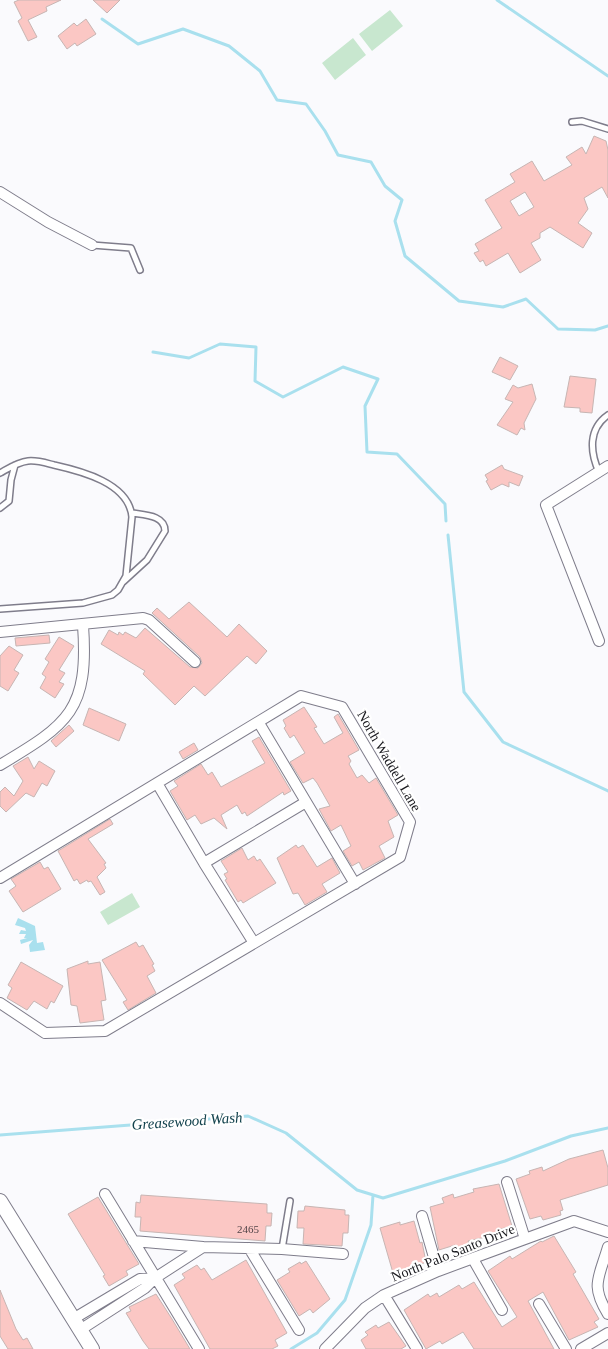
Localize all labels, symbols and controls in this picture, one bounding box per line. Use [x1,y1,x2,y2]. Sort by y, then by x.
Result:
street label: North Waddell Lane [354,708,424,814]
water label: Greasewood Wash [131,1109,243,1133]
street label: North Palo Santo Drive [389,1221,517,1285]
house number: 2465 [237,1223,260,1235]

